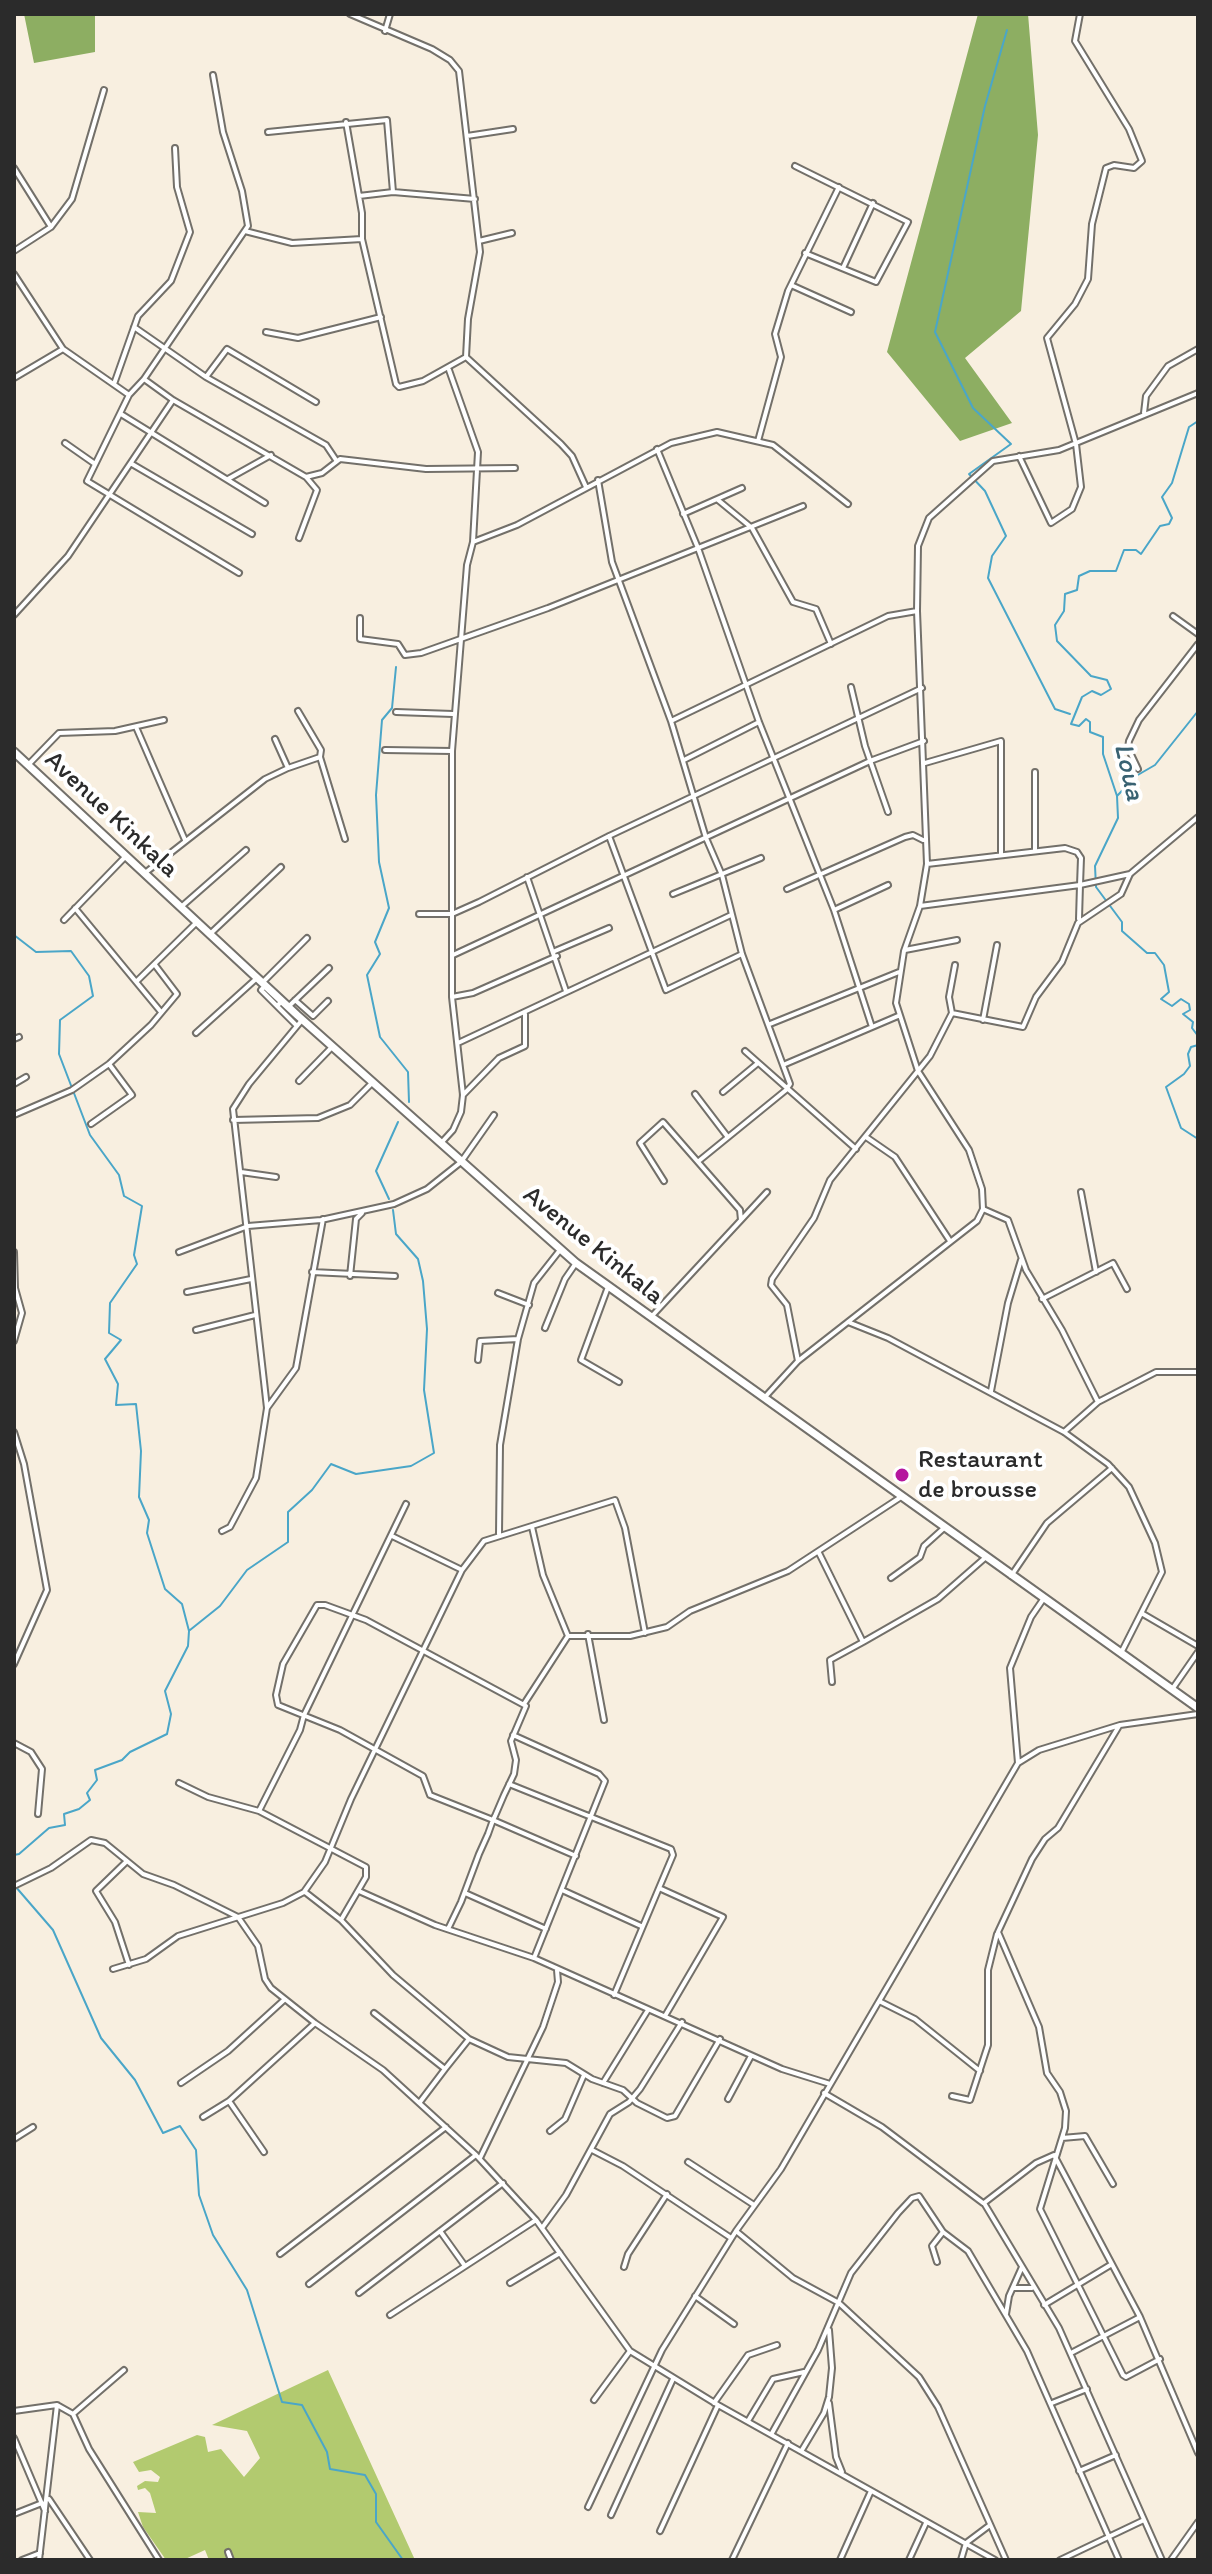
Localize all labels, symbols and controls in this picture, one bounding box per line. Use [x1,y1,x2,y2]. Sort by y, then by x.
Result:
water label: Loua [1105,740,1151,804]
street label: Avenue Kinkala [37,745,185,885]
street label: Avenue Kinkala [516,1180,670,1312]
place label: Restaurant de brousse [918,1444,1043,1506]
marker: Restaurant de brousse [893,1466,911,1484]

